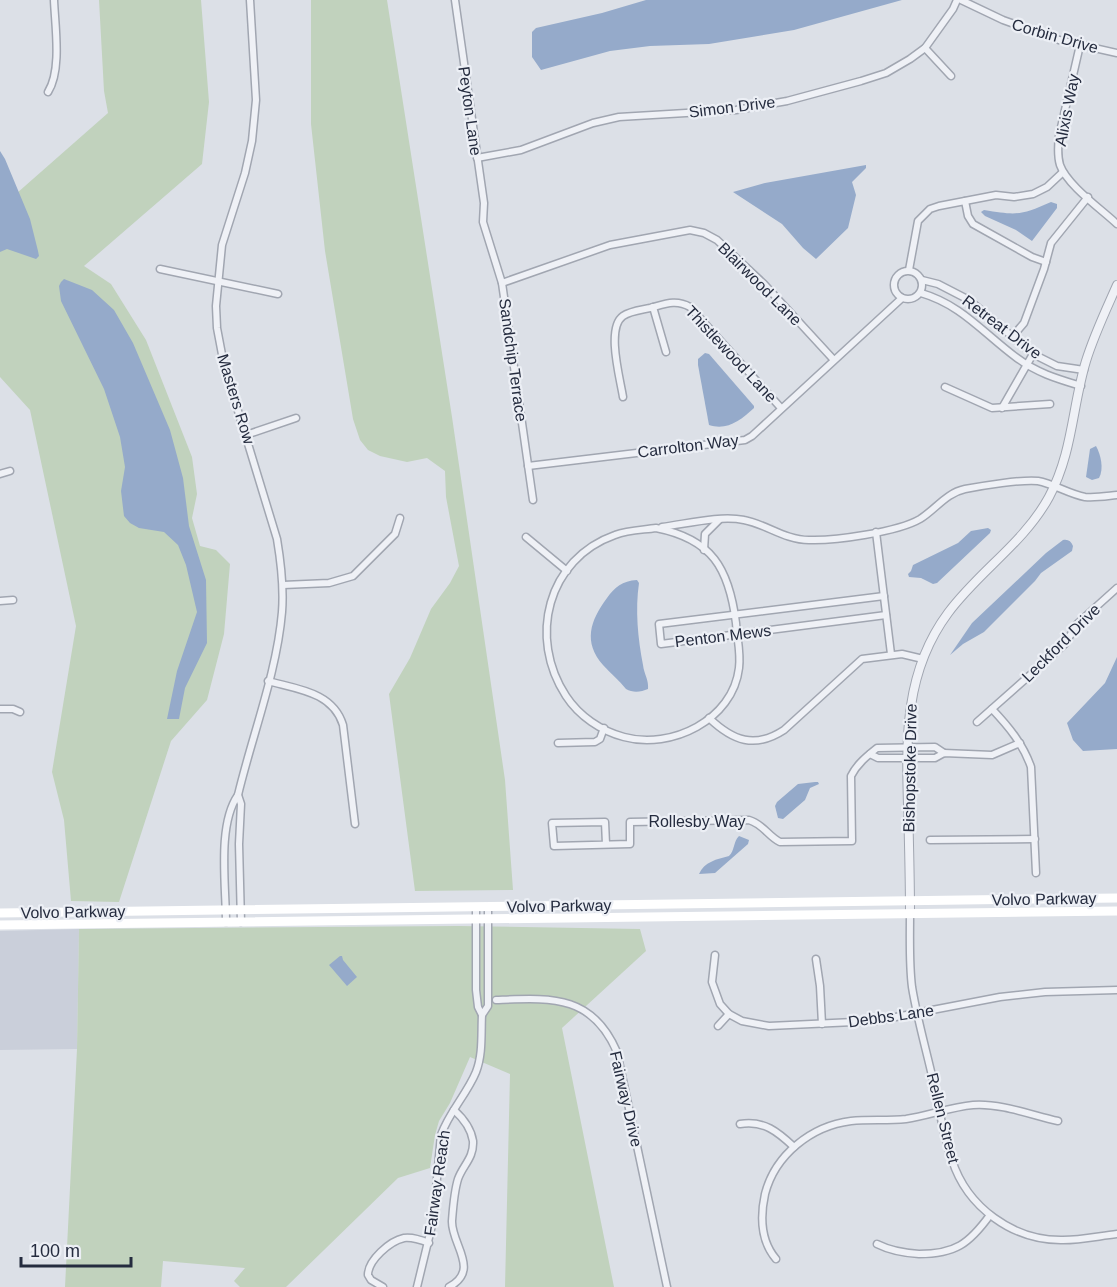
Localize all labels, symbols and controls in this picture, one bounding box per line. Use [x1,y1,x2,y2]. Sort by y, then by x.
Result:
street label: Corbin Drive [1010,16,1100,56]
street label: Peyton Lane [455,65,485,157]
street label: Alixis Way [1052,72,1082,148]
street label: Simon Drive [688,93,776,121]
street label: Blairwood Lane [715,239,805,329]
street label: Retreat Drive [959,292,1045,362]
street label: Sandchip Terrace [496,297,530,423]
street label: Thistlewood Lane [682,302,780,406]
street label: Masters Row [214,352,258,447]
street label: Carrolton Way [637,431,739,461]
street label: Leckford Drive [1019,600,1104,685]
street label: Penton Mews [674,622,772,650]
street label: Bishopstoke Drive [900,703,920,833]
street label: Rollesby Way [648,813,746,830]
street label: Volvo Parkway [991,890,1097,908]
street label: Volvo Parkway [506,897,612,915]
street label: Volvo Parkway [20,903,126,921]
street label: Debbs Lane [847,1002,935,1030]
street label: Fairway Drive [607,1049,645,1149]
street label: Rellen Street [924,1071,963,1165]
street label: Fairway Reach [421,1129,453,1237]
scale bar [21,1230,130,1268]
text: 100 m [30,1241,80,1261]

